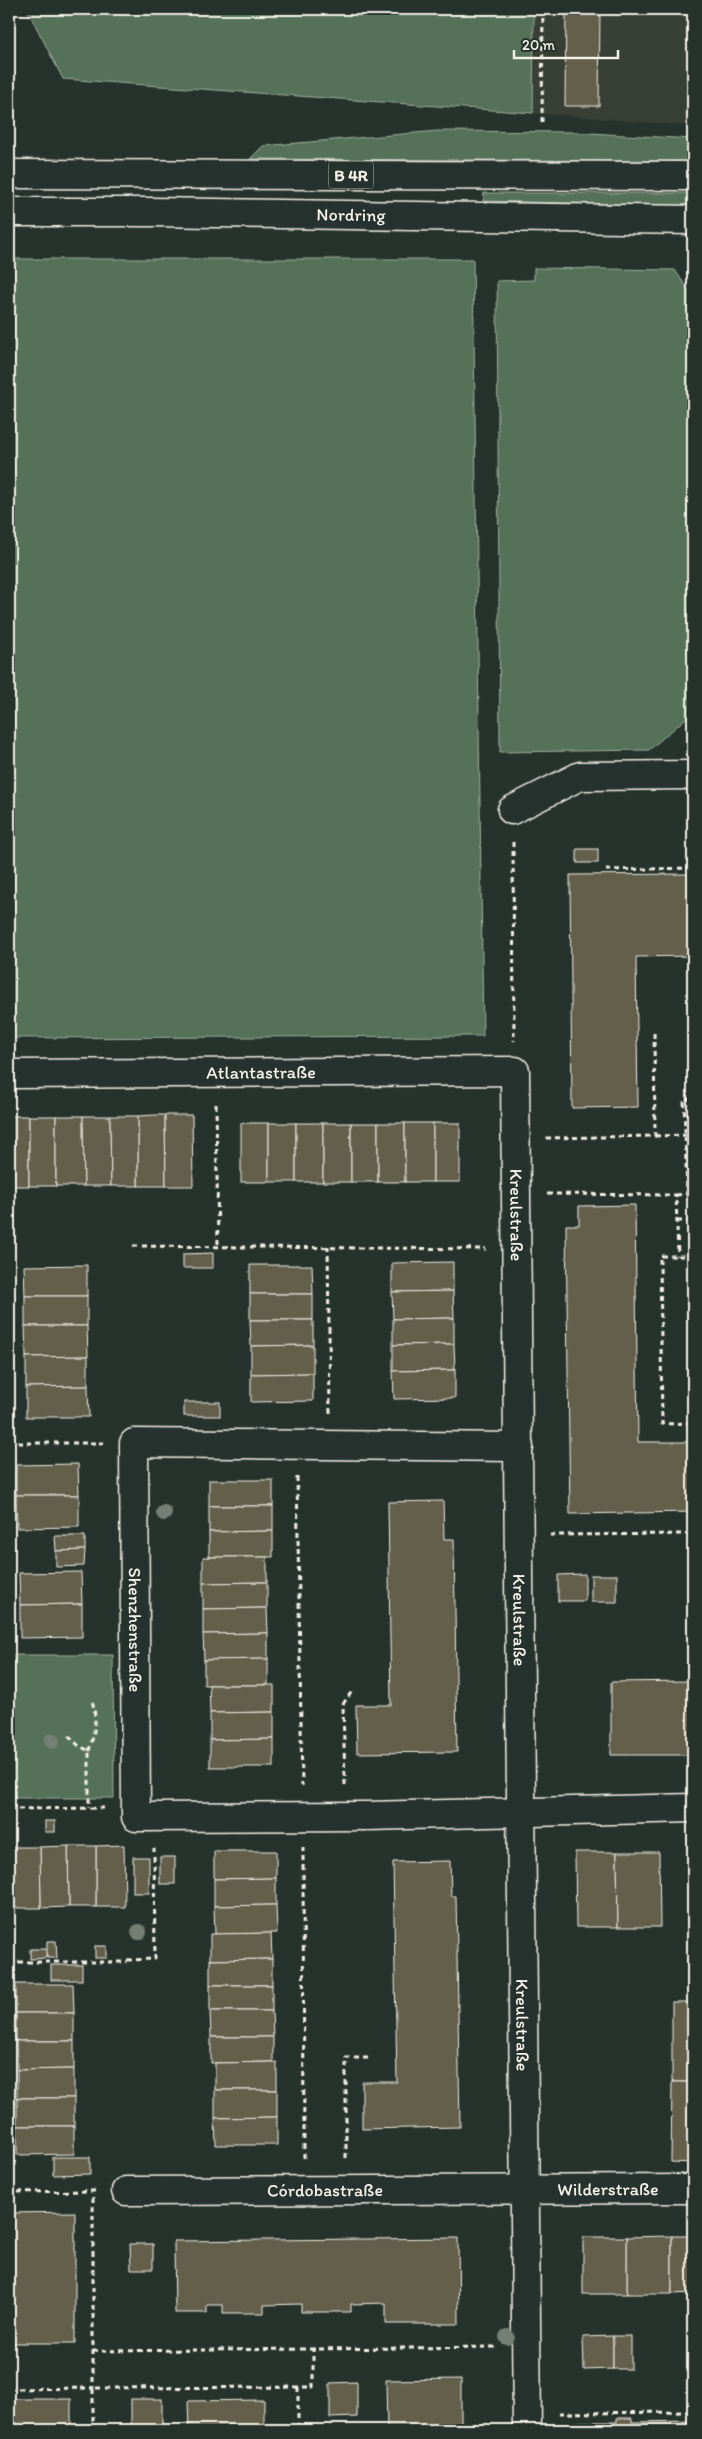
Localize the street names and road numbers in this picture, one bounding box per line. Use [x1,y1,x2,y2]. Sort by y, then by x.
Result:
road number: B 4R [328,162,374,188]
street label: Nordring [316,203,387,226]
street label: Atlantastraße [206,1061,316,1084]
street label: Kreulstraße [505,1169,528,1261]
street label: Shenzhenstraße [124,1567,146,1692]
street label: Kreulstraße [508,1574,531,1666]
street label: Kreulstraße [511,1979,534,2071]
street label: Wilderstraße [557,2178,659,2200]
street label: Córdobastraße [267,2179,383,2202]

